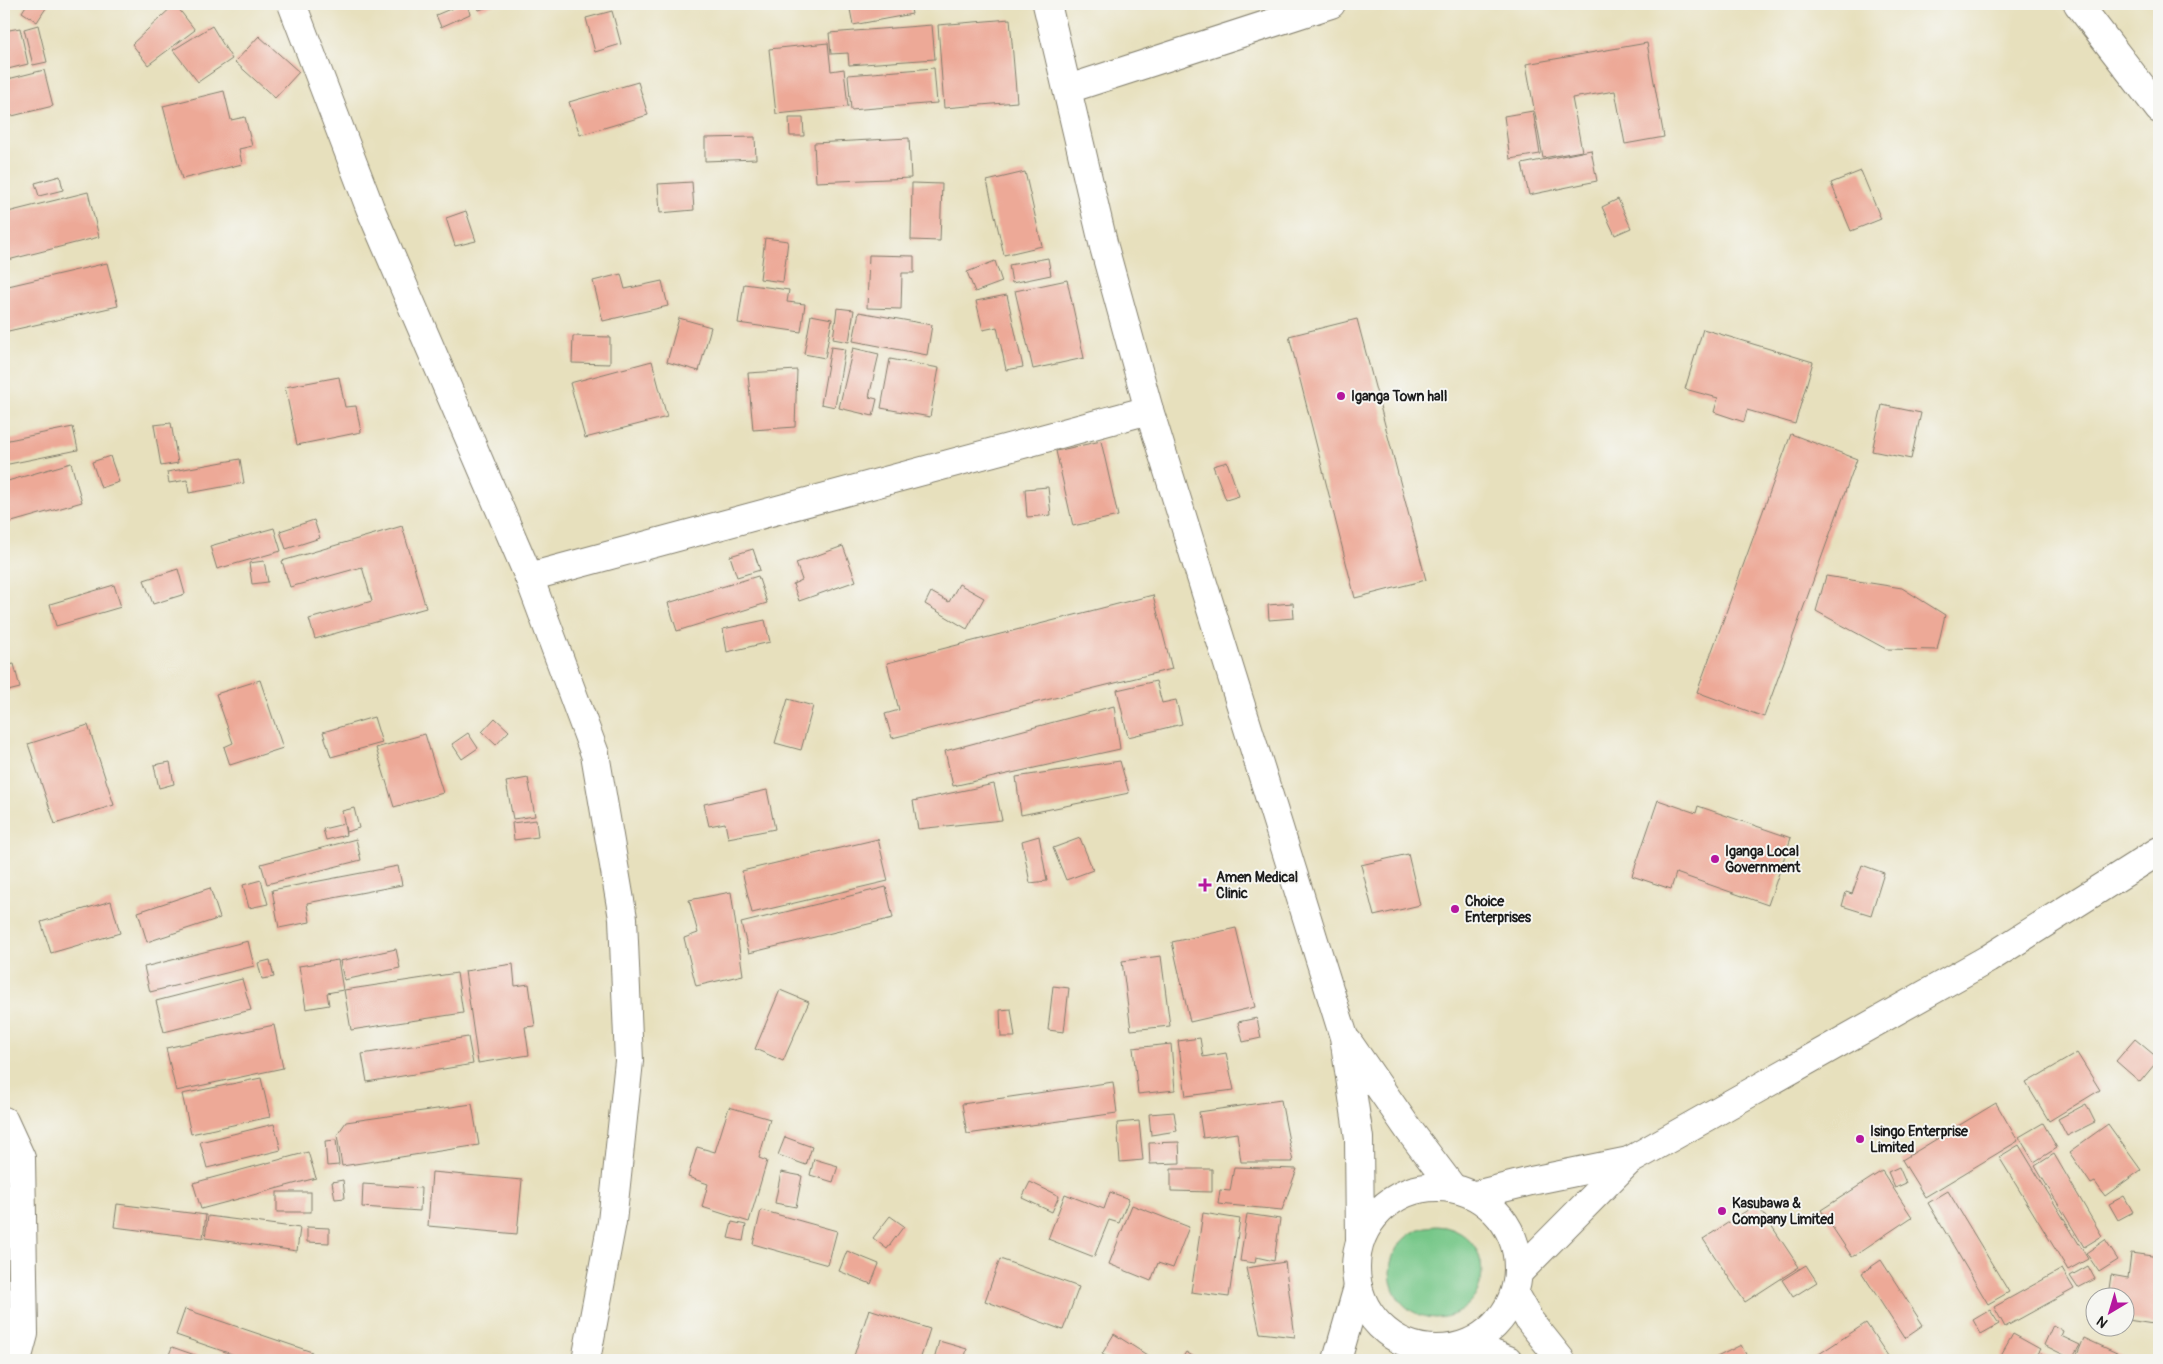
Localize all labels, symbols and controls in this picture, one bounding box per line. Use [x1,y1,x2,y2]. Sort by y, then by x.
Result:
place label: Iganga Town hall [1351,388,1447,405]
marker: Iganga Town hall [1335,390,1347,402]
place label: Iganga Local Government [1725,843,1801,876]
marker: Iganga Local Government [1709,853,1721,865]
place label: Amen Medical Clinic [1216,869,1298,902]
marker: Amen Medical Clinic [1198,878,1212,892]
place label: Choice Enterprises [1465,893,1532,926]
marker: Choice Enterprises [1449,903,1461,915]
place label: Isingo Enterprise Limited [1870,1123,1969,1156]
marker: Isingo Enterprise Limited [1854,1133,1866,1145]
place label: Kasubawa & Company Limited [1732,1195,1834,1228]
marker: Kasubawa & Company Limited [1716,1205,1728,1217]
north arrow [2086,1286,2136,1336]
text: N [2093,1312,2111,1331]

